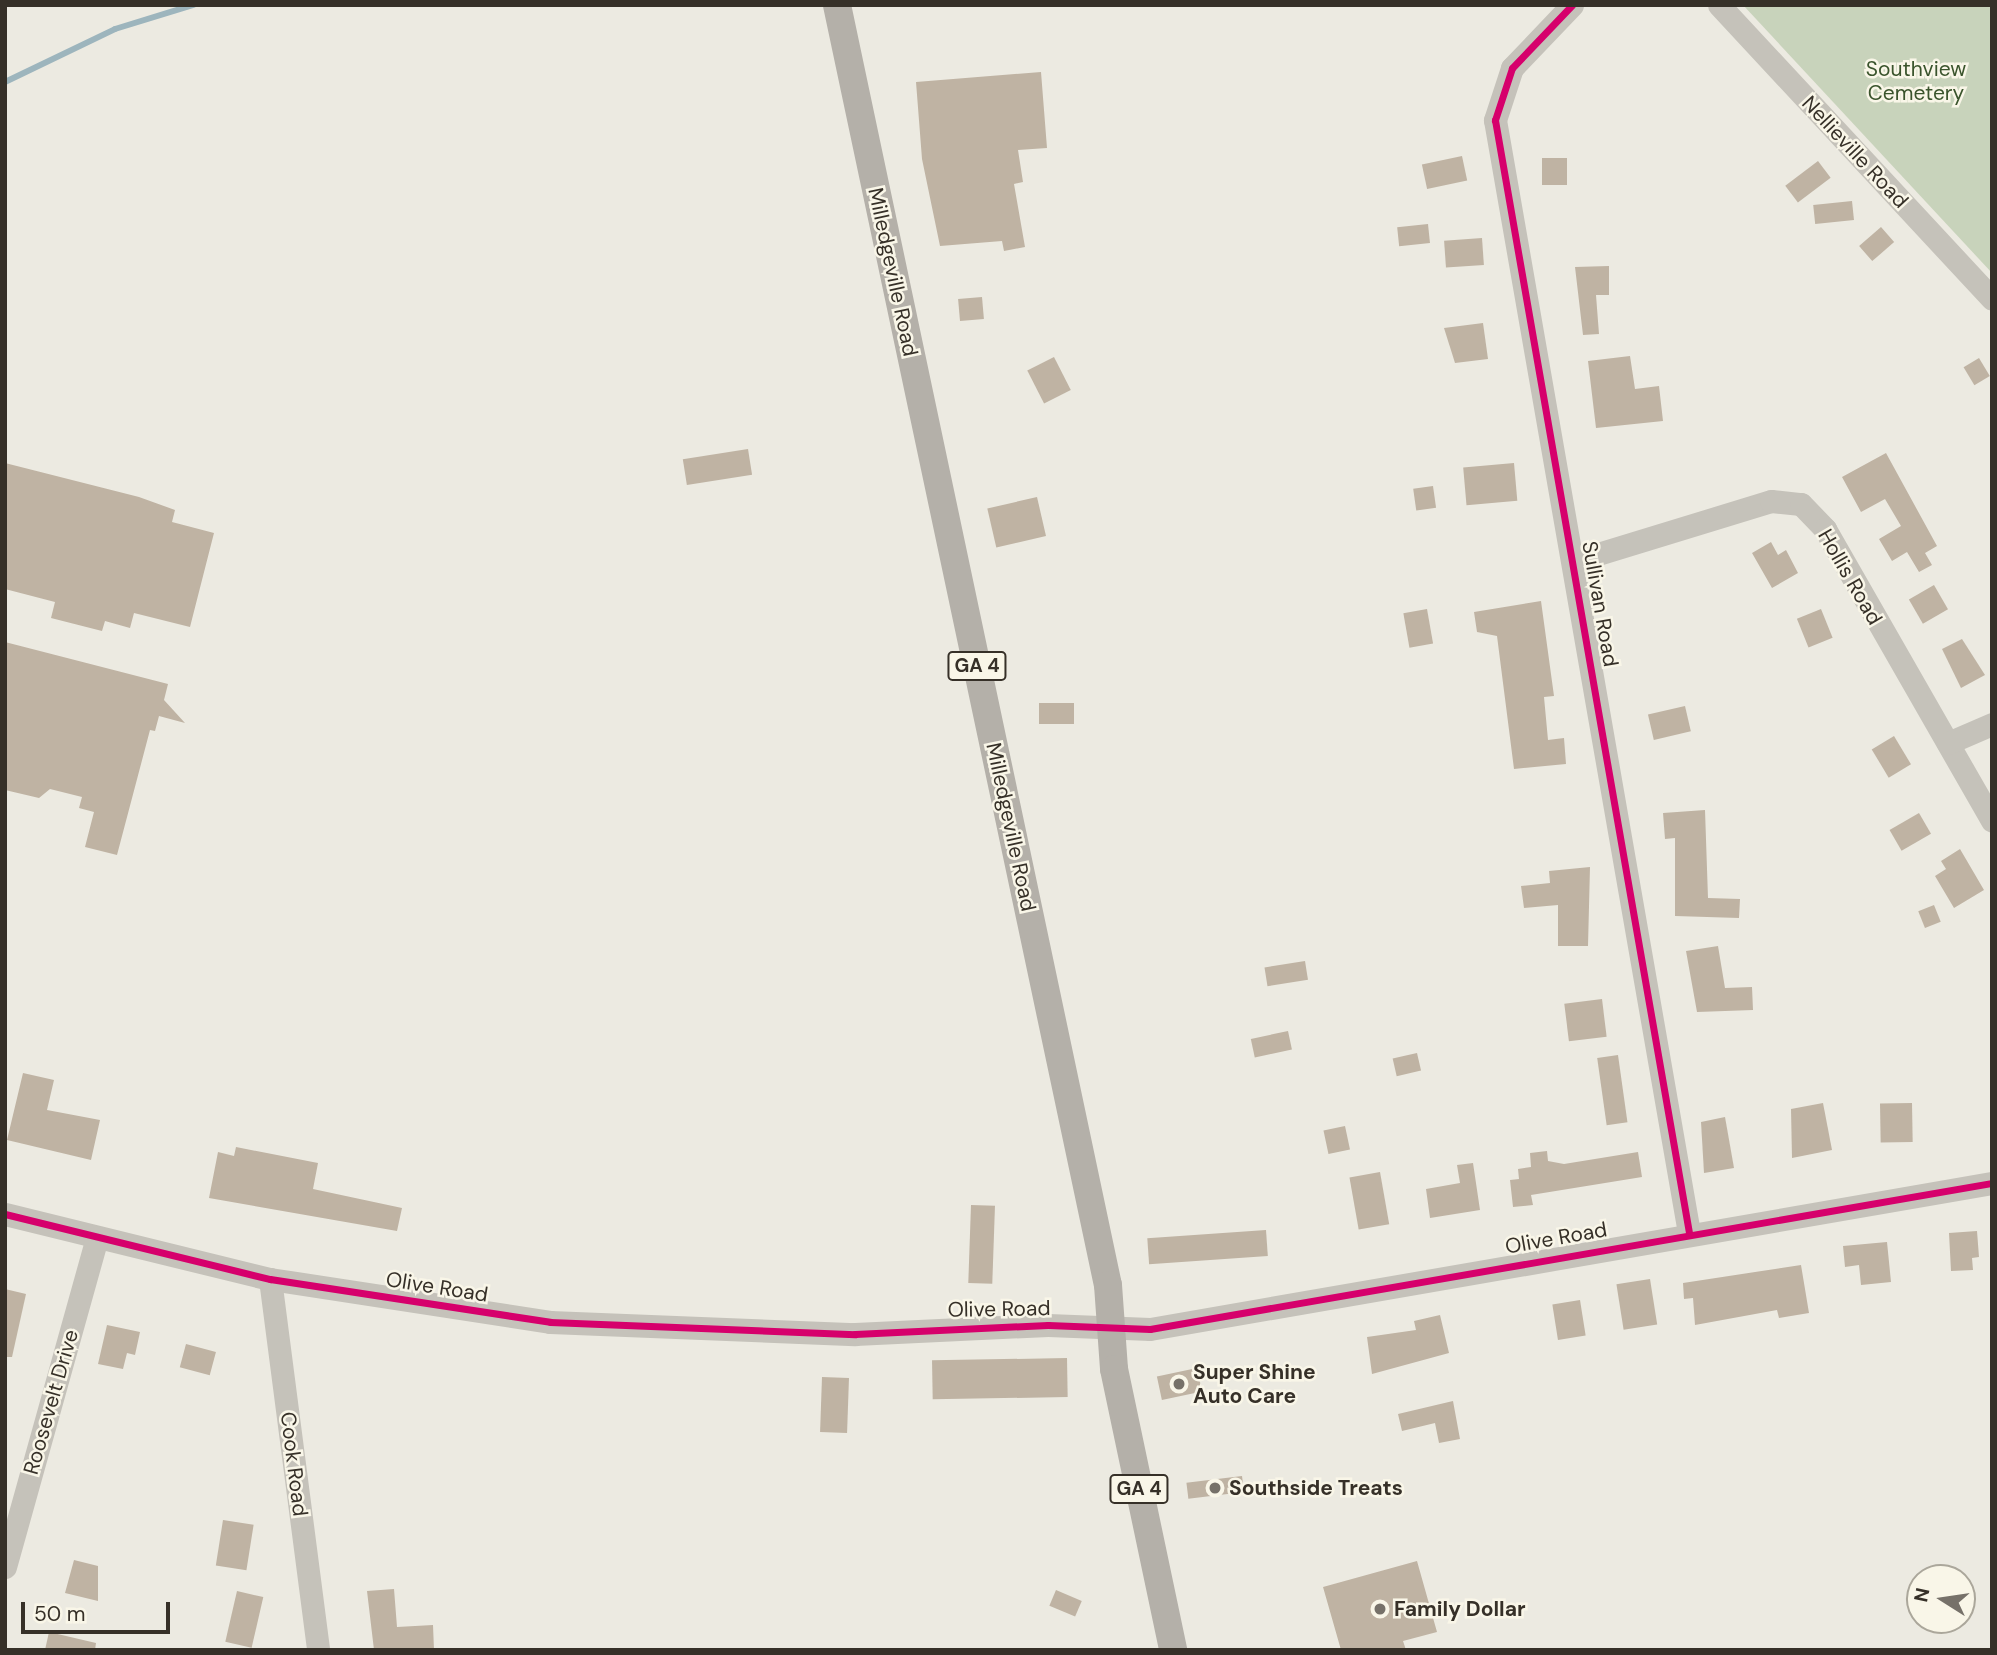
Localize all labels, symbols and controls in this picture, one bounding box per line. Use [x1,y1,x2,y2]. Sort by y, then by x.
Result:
park label: Southview Cemetery [1866,56,1966,106]
street label: Nellieville Road [1797,91,1913,213]
street label: Milledgeville Road [863,185,923,359]
street label: Hollis Road [1813,525,1887,629]
street label: Sullivan Road [1577,539,1623,669]
road number: GA 4 [947,650,1007,681]
street label: Milledgeville Road [981,740,1041,914]
street label: Olive Road [1503,1217,1609,1259]
street label: Olive Road [384,1267,490,1307]
street label: Olive Road [947,1296,1051,1322]
street label: Roosevelt Drive [18,1327,84,1477]
place label: Super Shine Auto Care [1193,1359,1316,1409]
marker: Super Shine Auto Care [1171,1376,1187,1392]
street label: Cook Road [275,1410,313,1518]
road number: GA 4 [1109,1474,1169,1504]
place label: Southside Treats [1229,1475,1403,1501]
marker: Southside Treats [1207,1480,1223,1496]
north arrow [1906,1564,1976,1634]
text: N [1908,1586,1936,1604]
scale bar [24,1588,173,1632]
place label: Family Dollar [1394,1596,1526,1622]
text: 50 m [34,1600,85,1628]
marker: Family Dollar [1372,1601,1388,1617]

